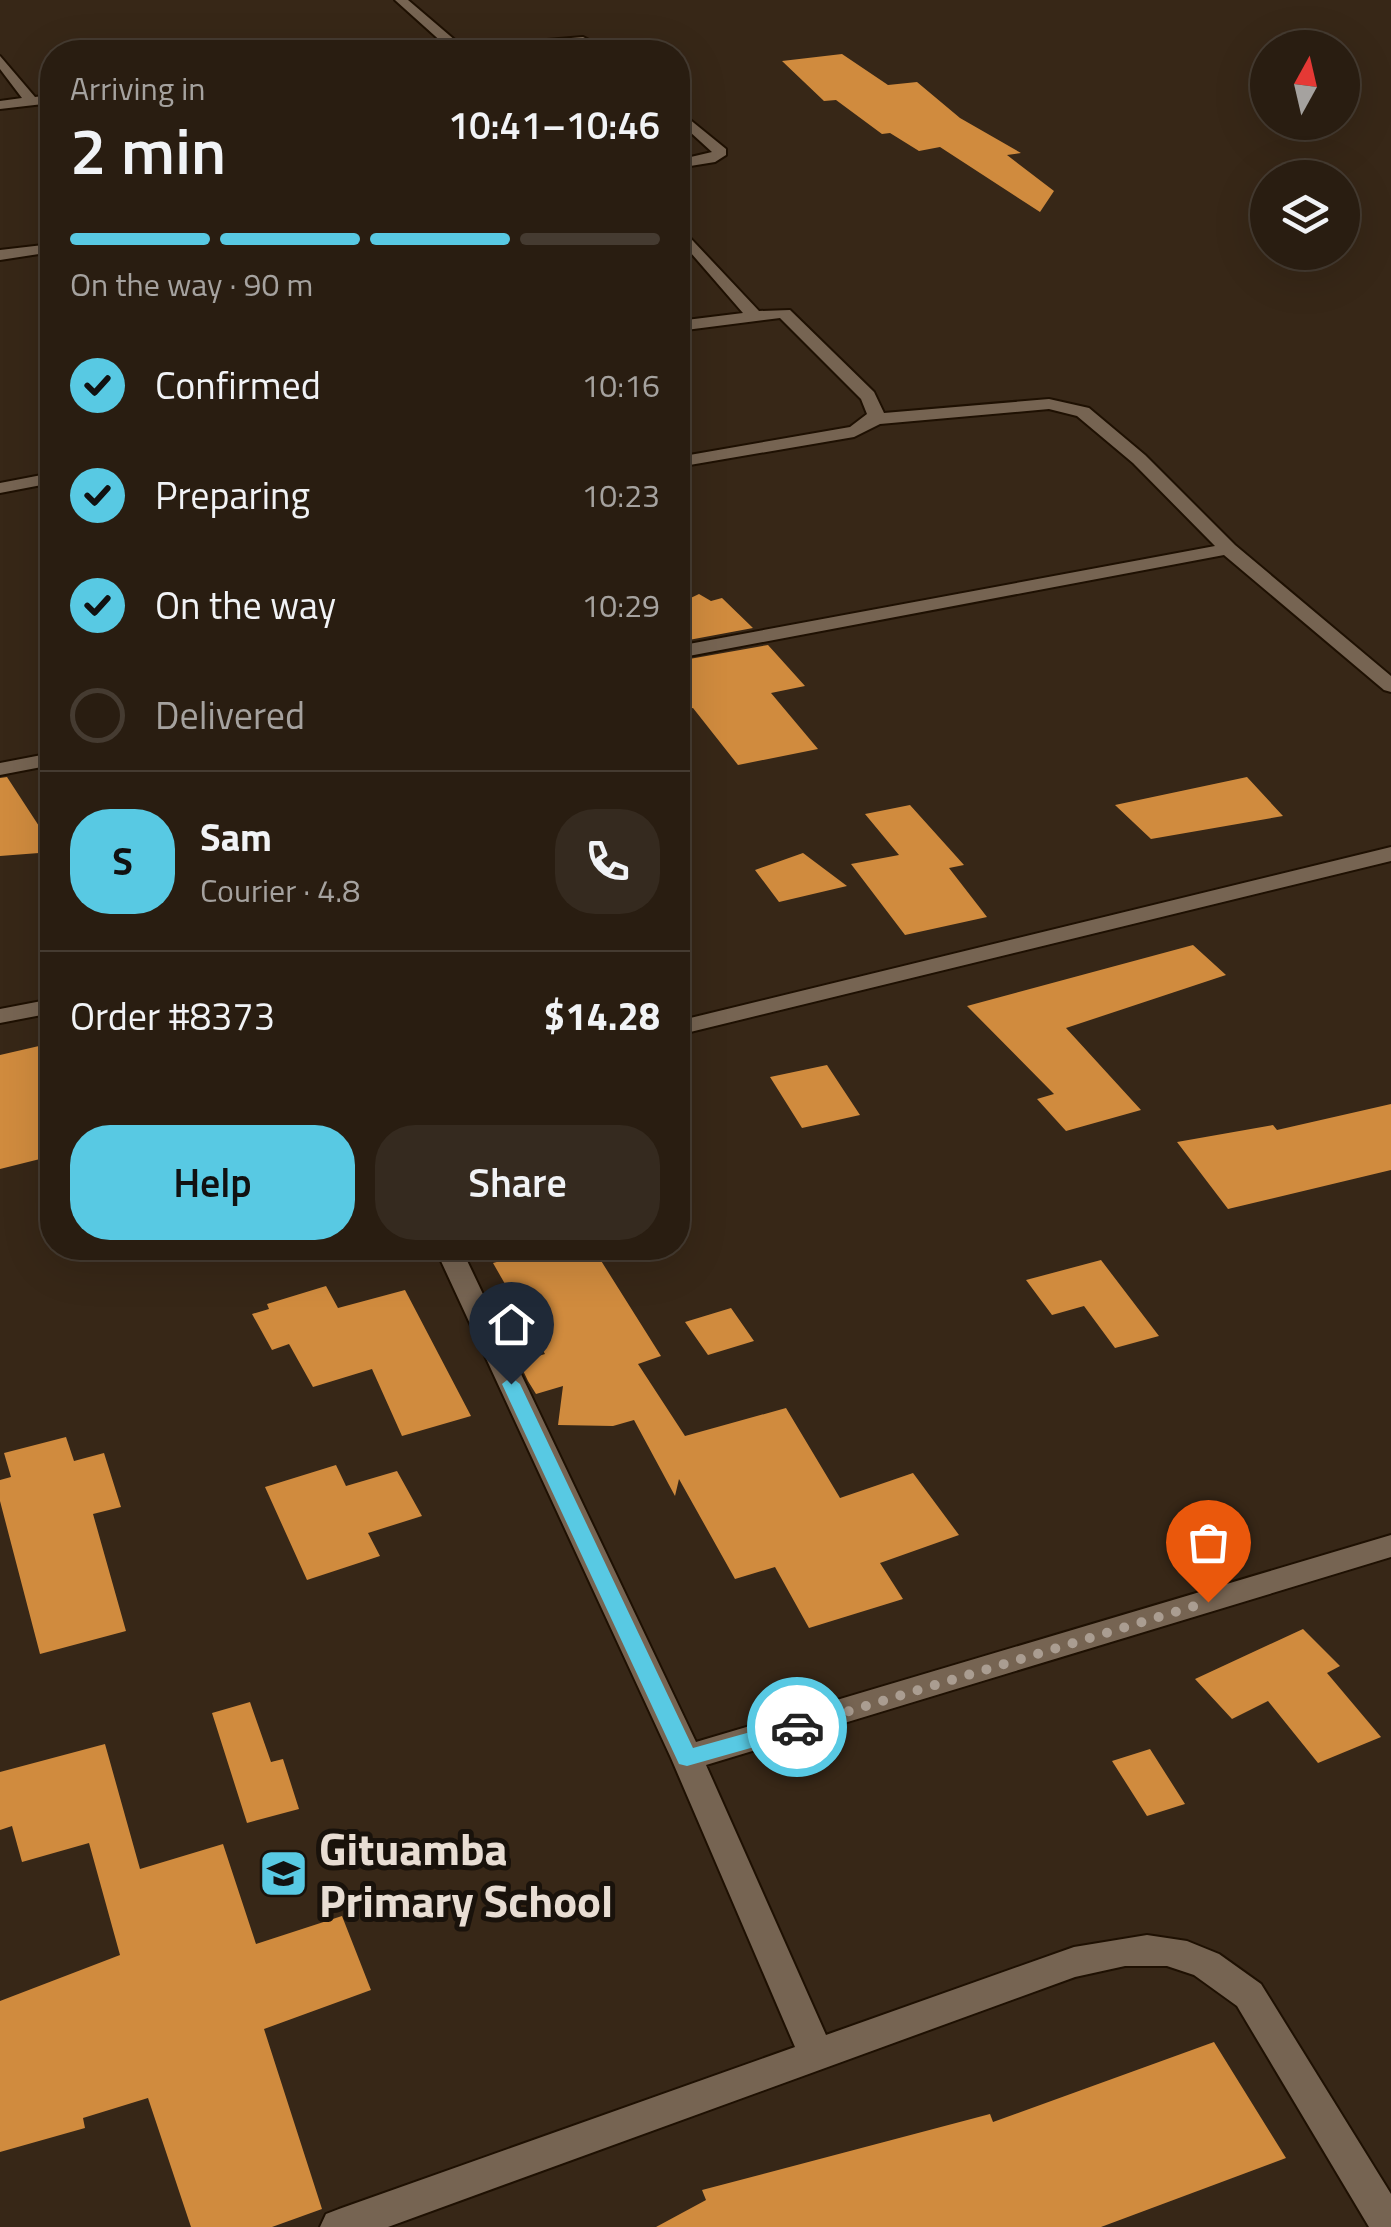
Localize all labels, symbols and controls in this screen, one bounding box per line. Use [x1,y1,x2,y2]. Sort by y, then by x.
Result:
north arrow [1250,30,1360,140]
map controls [1250,30,1360,270]
text: Arriving in [70,64,206,112]
text: 10:41–10:46 [448,96,660,154]
text: 2 min [70,100,226,199]
button: layers [1250,160,1360,270]
text: On the way · 90 m [70,260,313,308]
text: Confirmed [155,356,321,414]
icon: check [70,358,125,413]
text: 10:16 [581,361,660,409]
text: Preparing [155,466,310,524]
icon: check [70,468,125,523]
text: 10:23 [581,471,660,519]
text: On the way [155,576,336,634]
icon: check [70,578,125,633]
text: 10:29 [581,581,660,629]
text: Delivered [155,686,305,744]
text: Sam [200,808,272,866]
button: phone [555,809,660,914]
text: S [112,832,133,890]
text: Courier · 4.8 [200,866,360,914]
text: Order #8373 [70,987,275,1045]
text: $14.28 [544,987,660,1045]
button: Help [70,1125,355,1240]
button: Share [375,1125,660,1240]
pin [469,1282,554,1385]
icon: home [484,1297,539,1352]
pin [1166,1500,1251,1603]
icon: bag [1181,1515,1236,1570]
courier [747,1677,847,1777]
icon: car [770,1700,825,1755]
place label: Gituamba Primary School [319,1814,613,1934]
school or university icon: Gituamba Primary School [258,1848,310,1900]

